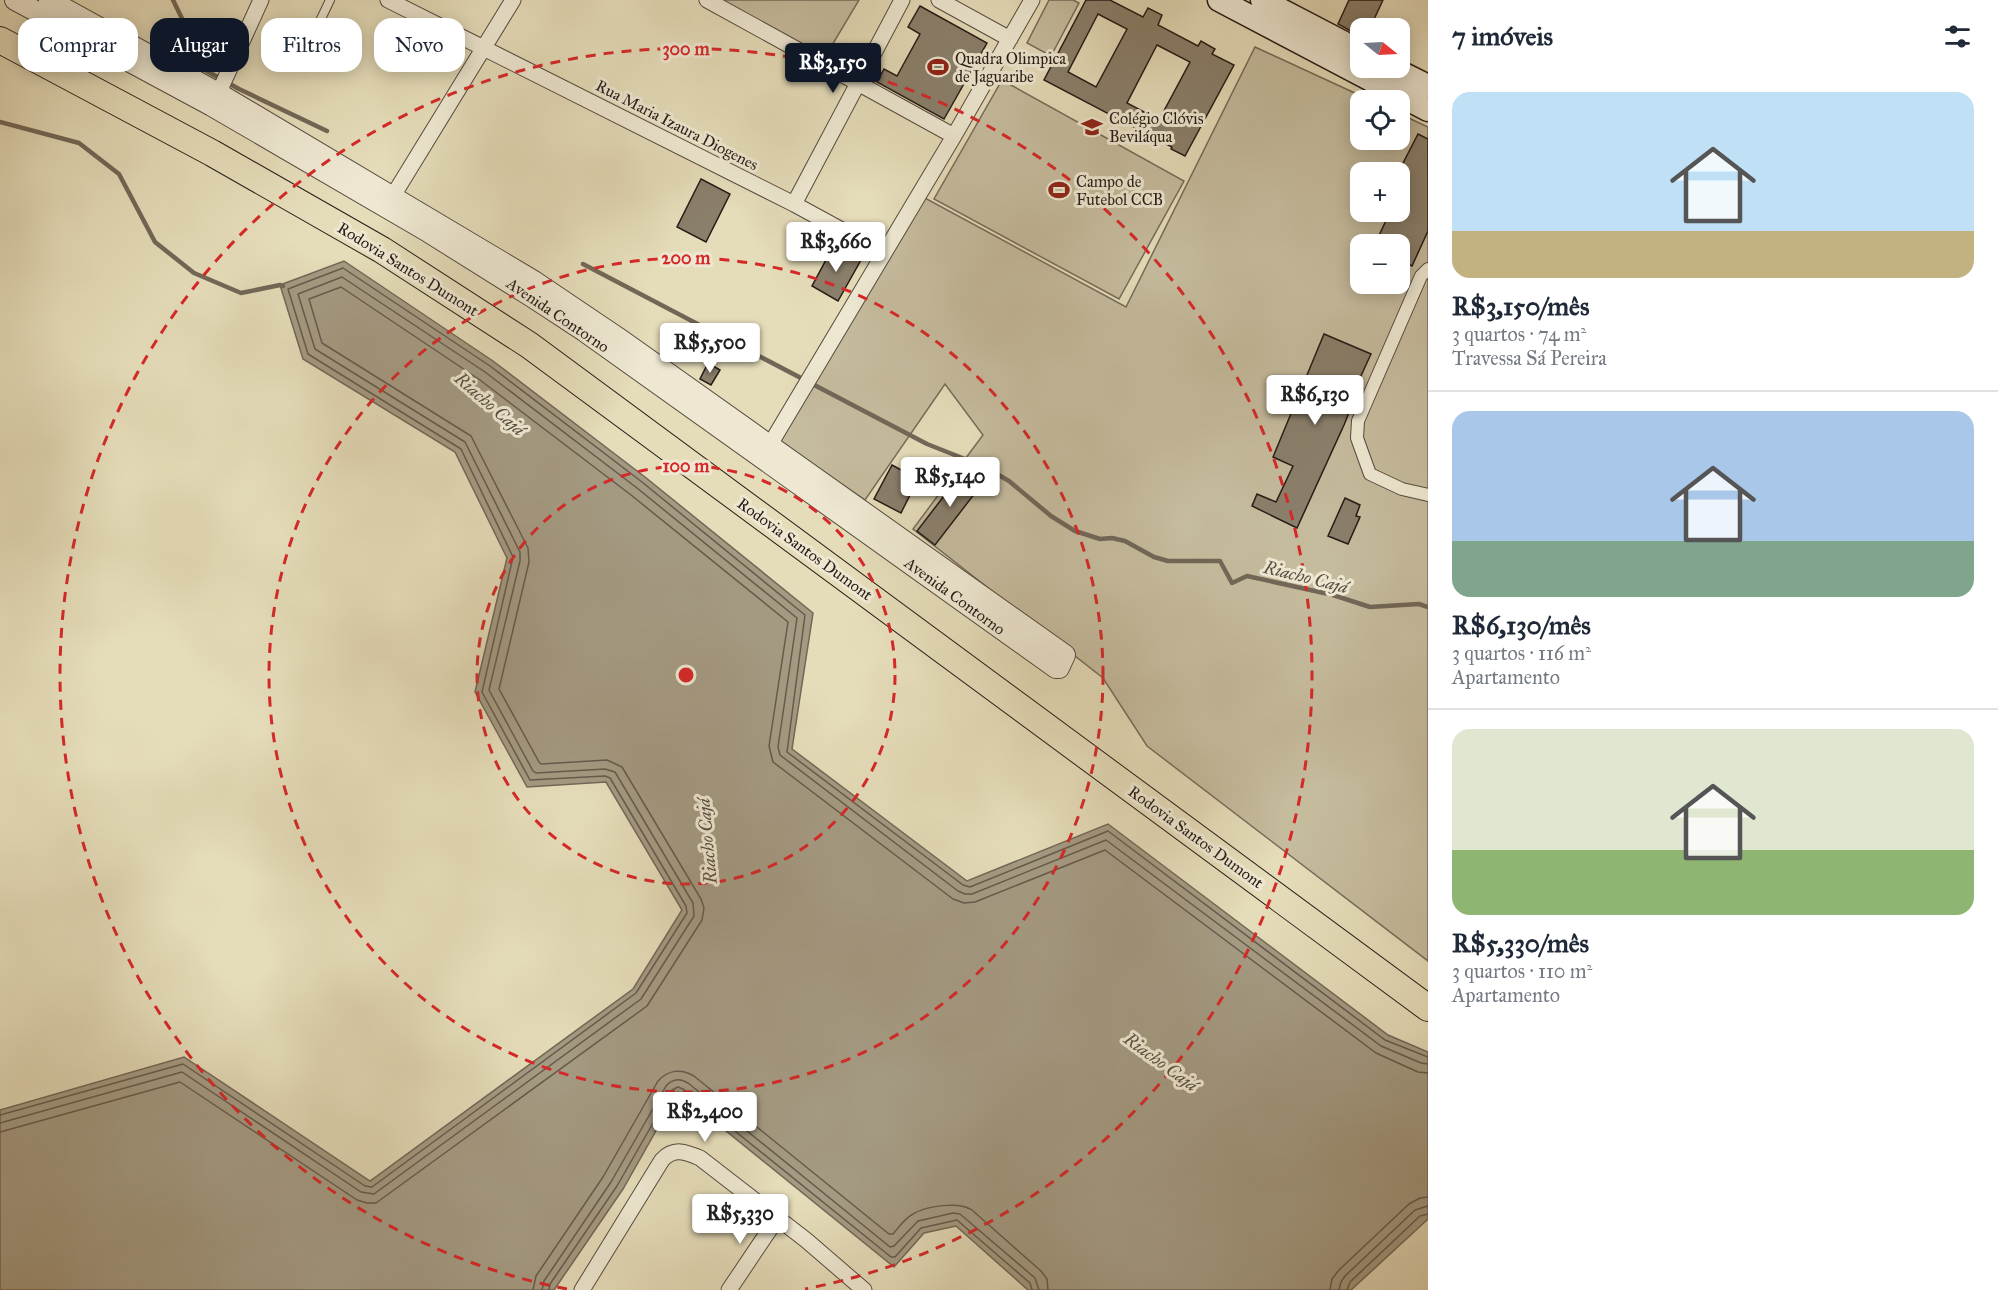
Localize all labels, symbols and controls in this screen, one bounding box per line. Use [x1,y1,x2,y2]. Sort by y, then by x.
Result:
chip: Comprar [18,18,138,72]
chip: Alugar [150,18,249,72]
chip: Filtros [261,18,362,72]
chip: Novo [374,18,465,72]
north arrow [1350,18,1410,78]
map controls [1350,18,1410,294]
text: 7 imóveis [1452,20,1553,52]
icon: filters [1941,20,1974,53]
text: 300 m [662,38,710,61]
pin: R$3,150 [778,43,888,94]
place label: Quadra Olimpica de Jaguaribe [955,49,1066,87]
text: R$3,150 [799,50,867,74]
sports icon: Quadra Olimpica de Jaguaribe [926,55,950,79]
street label: Rua Maria Izaura Diogenes [592,76,762,175]
button: locate [1350,90,1410,150]
place label: Colégio Clóvis Beviláqua [1109,109,1204,147]
school or university icon: Colégio Clóvis Beviláqua [1080,115,1104,139]
icon: home [1659,131,1767,239]
button: + [1350,162,1410,222]
place label: Campo de Futebol CCB [1076,172,1163,209]
sports icon: Campo de Futebol CCB [1047,178,1071,202]
street label: Rodovia Santos Dumont [334,218,482,320]
pin: R$3,660 [781,222,891,273]
text: R$3,660 [800,229,872,253]
button: − [1350,234,1410,294]
text: 200 m [662,247,711,269]
street label: Avenida Contorno [502,273,613,356]
text: R$3,150/mês [1452,290,1589,322]
text: 3 quartos · 74 m² [1452,322,1586,346]
pin: R$5,500 [655,323,765,374]
text: R$5,500 [674,330,746,354]
text: Travessa Sá Pereira [1452,346,1607,370]
water label: Riacho Cajá [450,367,532,442]
pin: R$6,130 [1260,375,1370,426]
text: R$6,130 [1280,382,1350,406]
icon: home [1659,450,1767,558]
text: 100 m [663,455,710,477]
pin: R$5,140 [895,457,1005,508]
text: R$5,140 [915,464,985,488]
street label: Rodovia Santos Dumont [734,494,877,605]
street label: Avenida Contorno [900,553,1009,639]
water label: Riacho Cajá [1261,556,1353,599]
text: R$6,130/mês [1452,609,1591,641]
text: 3 quartos · 116 m² [1452,641,1591,665]
centre of rings [676,665,696,685]
text: Apartamento [1452,665,1560,689]
icon: home [1659,768,1767,876]
street label: Rodovia Santos Dumont [1125,782,1268,893]
water label: Riacho Cajá [692,795,722,886]
text: R$5,330/mês [1452,927,1589,959]
text: 3 quartos · 110 m² [1452,959,1592,983]
text: Apartamento [1452,983,1560,1007]
water label: Riacho Cajá [1119,1027,1204,1098]
pin: R$2,400 [650,1092,760,1143]
text: R$2,400 [667,1099,743,1123]
pin: R$5,330 [685,1194,795,1245]
text: R$5,330 [706,1201,774,1225]

